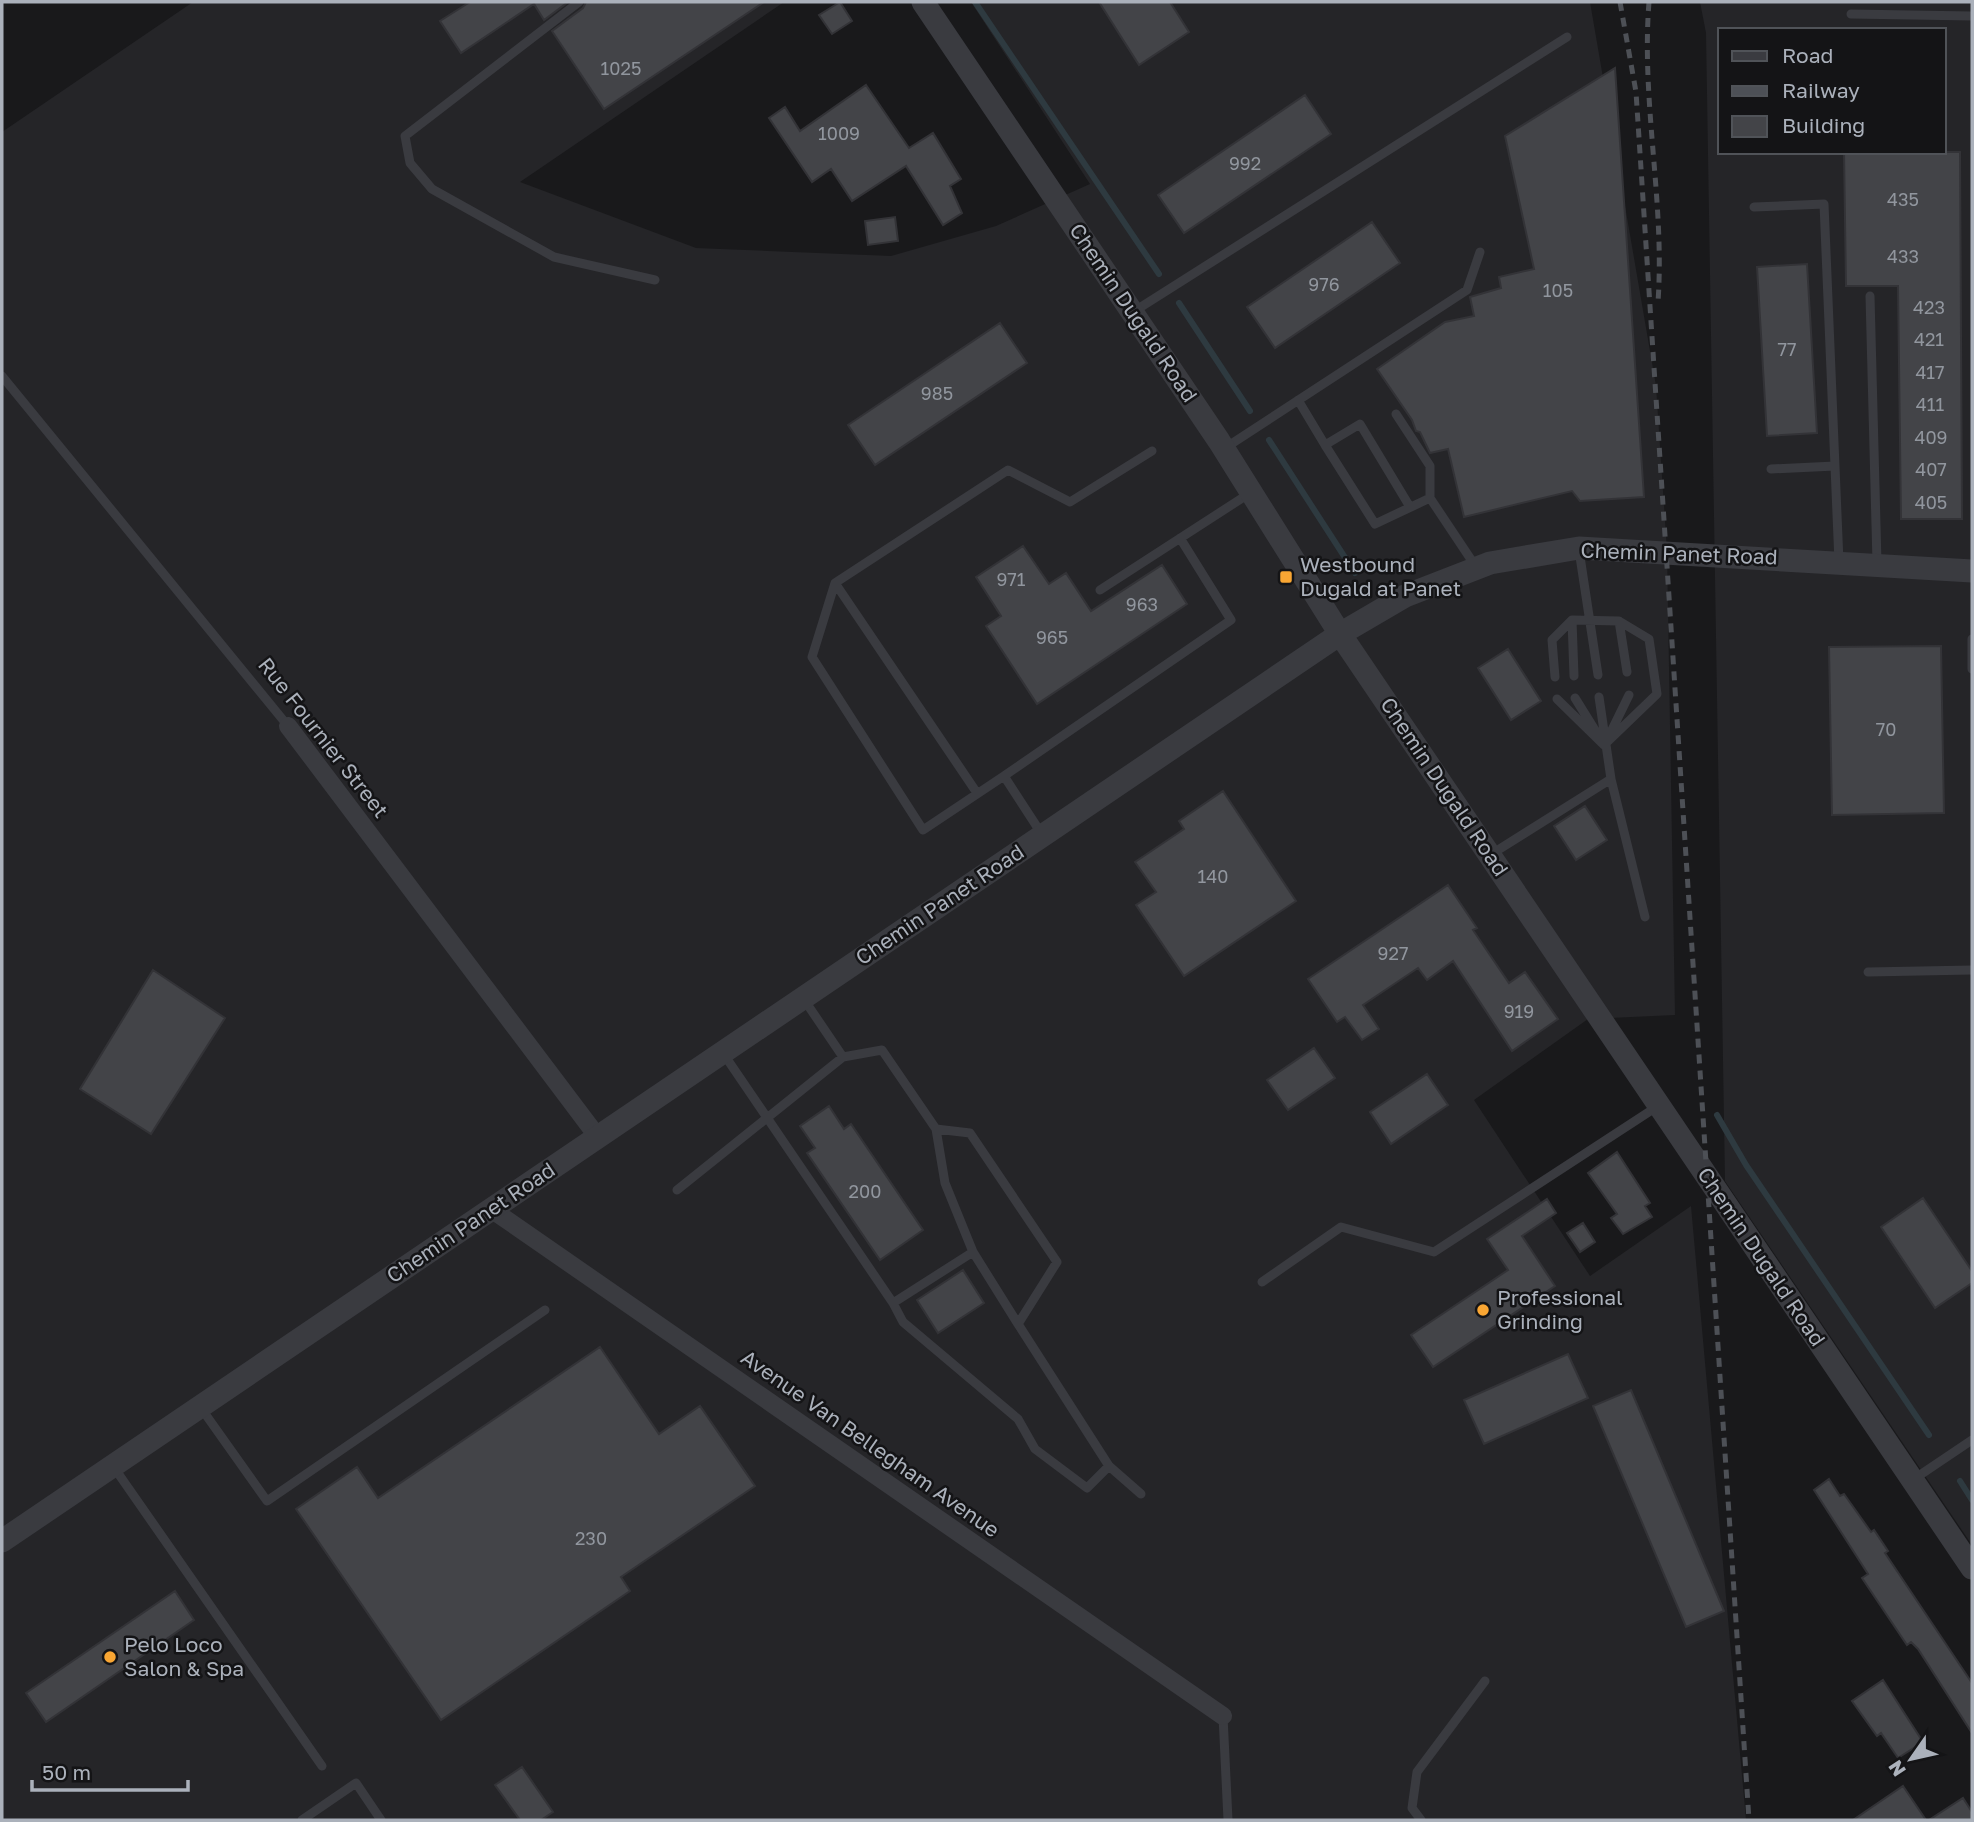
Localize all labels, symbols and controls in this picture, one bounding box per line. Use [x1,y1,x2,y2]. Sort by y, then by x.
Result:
legend [1718,28,1946,154]
text: Road [1782,42,1833,68]
house number: 1025 [601,57,641,79]
text: Railway [1782,77,1860,103]
text: Building [1782,112,1865,138]
house number: 1009 [818,122,860,144]
house number: 992 [1229,152,1261,174]
house number: 435 [1887,188,1919,210]
street label: Chemin Dugald Road [1064,218,1203,407]
house number: 433 [1887,245,1919,267]
house number: 976 [1308,273,1340,295]
house number: 105 [1543,279,1573,301]
house number: 423 [1913,296,1945,318]
house number: 421 [1914,328,1944,350]
house number: 77 [1777,338,1797,360]
house number: 417 [1915,361,1945,383]
house number: 985 [921,382,953,404]
house number: 411 [1916,393,1944,415]
house number: 409 [1914,426,1948,448]
house number: 407 [1915,458,1947,480]
house number: 405 [1915,491,1947,513]
street label: Chemin Panet Road [1580,537,1778,569]
place label: Westbound Dugald at Panet [1300,551,1461,601]
house number: 971 [996,568,1026,590]
marker: Westbound Dugald at Panet [1278,569,1294,585]
house number: 963 [1126,593,1158,615]
house number: 965 [1036,626,1068,648]
street label: Rue Fournier Street [253,652,394,823]
street label: Chemin Dugald Road [1375,692,1514,881]
house number: 70 [1876,718,1896,740]
street label: Chemin Panet Road [850,838,1029,970]
house number: 140 [1198,865,1228,887]
house number: 927 [1378,942,1408,964]
house number: 919 [1504,1000,1534,1022]
street label: Chemin Panet Road [381,1156,560,1288]
street label: Chemin Dugald Road [1692,1162,1831,1351]
house number: 200 [849,1180,881,1202]
place label: Professional Grinding [1497,1284,1623,1334]
marker: Professional Grinding [1475,1302,1491,1318]
street label: Avenue Van Bellegham Avenue [736,1344,1005,1543]
house number: 230 [575,1527,607,1549]
place label: Pelo Loco Salon & Spa [124,1631,244,1681]
marker: Pelo Loco Salon & Spa [102,1649,118,1665]
north arrow [1876,1724,1946,1794]
scale bar [32,1748,187,1792]
text: N [1883,1756,1910,1781]
text: 50 m [42,1759,91,1785]

